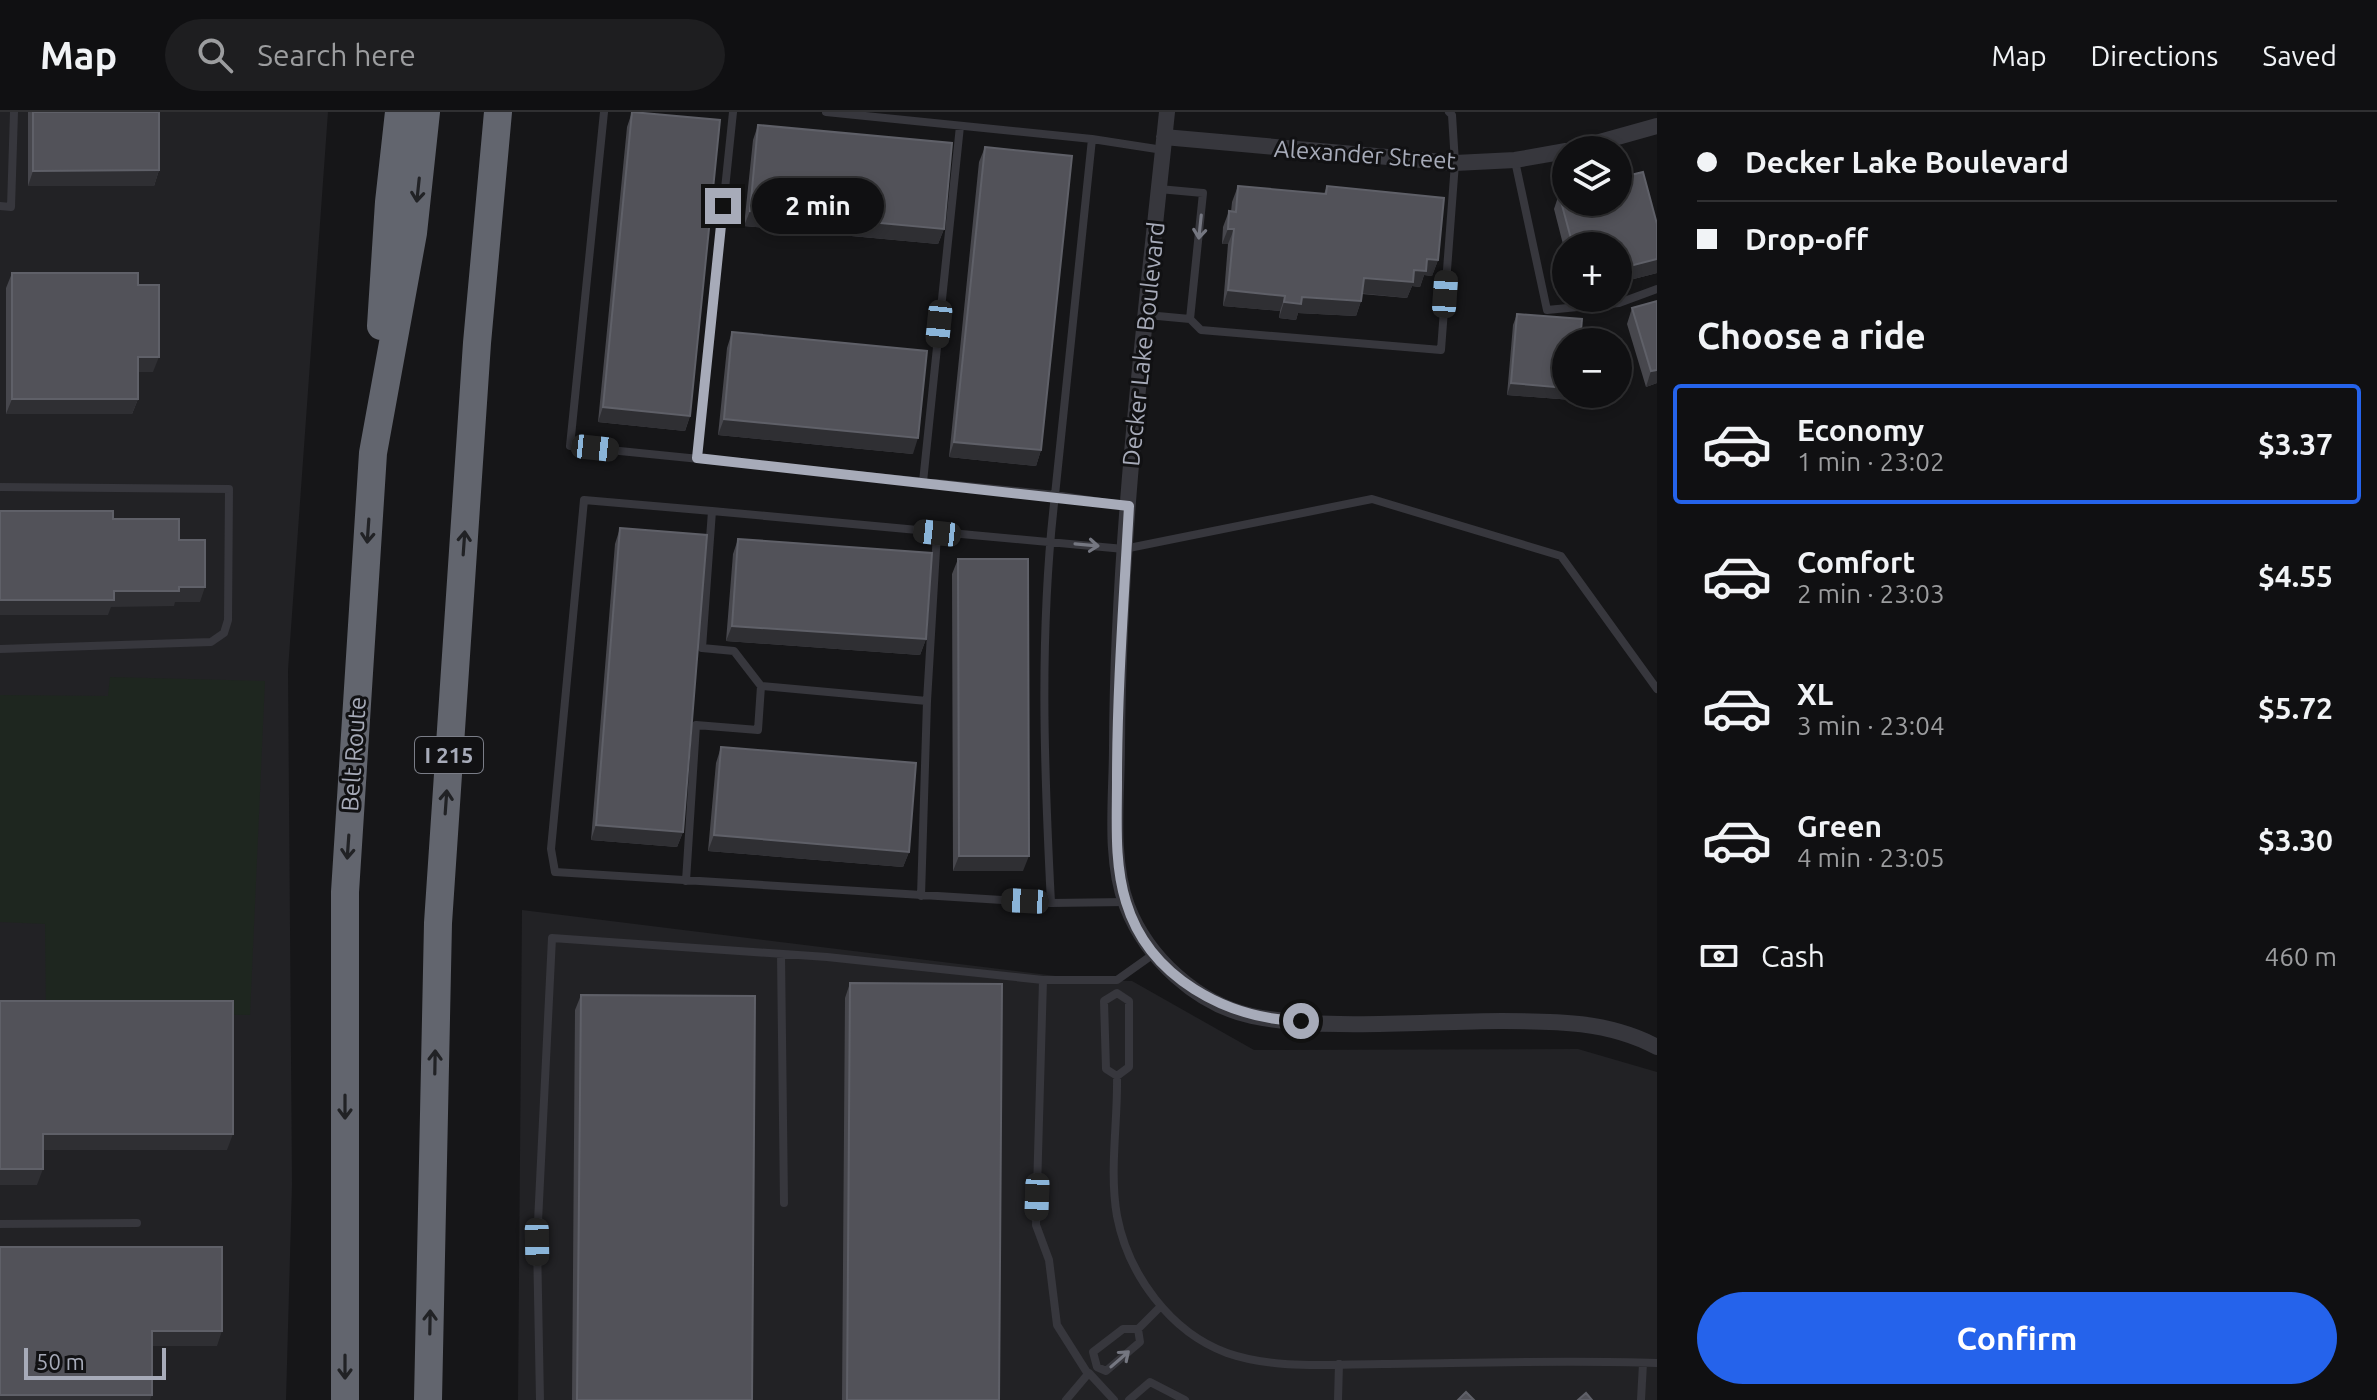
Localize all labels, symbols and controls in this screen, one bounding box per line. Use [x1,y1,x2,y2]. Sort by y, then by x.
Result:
search box [165,19,725,91]
icon: search [193,33,237,77]
text: Map [40,34,117,76]
text: Search here [257,38,416,72]
text: Map [1991,40,2047,71]
text: Directions [2091,40,2218,71]
text: Saved [2262,40,2337,71]
street label: Alexander Street [1273,135,1457,174]
map controls [1552,136,1632,408]
button: layers [1552,136,1632,216]
text: Decker Lake Boulevard [1745,145,2069,179]
one-way arrow [410,176,425,202]
callout: 2 min [751,178,883,234]
route end [705,188,741,224]
text: 2 min [785,191,851,220]
one-way arrow [1192,213,1207,240]
street label: Decker Lake Boulevard [1117,220,1170,467]
text: Drop-off [1745,222,1868,256]
button: + [1552,232,1632,312]
car [1431,269,1459,319]
car [925,299,953,349]
text: Choose a ride [1697,315,1926,356]
button: − [1552,328,1632,408]
icon: car [1701,408,1773,480]
text: Economy [1797,413,1924,447]
text: $3.37 [2258,427,2333,461]
car [570,434,620,462]
text: 1 min · 23:02 [1797,447,1945,476]
one-way arrow [360,517,375,544]
car [912,519,962,547]
one-way arrow [457,530,472,557]
one-way arrow [1073,538,1100,553]
icon: car [1701,540,1773,612]
text: Comfort [1797,545,1915,579]
text: $4.55 [2258,559,2333,593]
text: 2 min · 23:03 [1797,579,1945,608]
icon: car [1701,672,1773,744]
text: XL [1797,677,1833,711]
text: $5.72 [2258,691,2333,725]
street label: Belt Route [336,696,371,812]
text: 3 min · 23:04 [1797,711,1945,740]
road number: I 215 [415,737,483,773]
one-way arrow [439,789,454,816]
icon: car [1701,804,1773,876]
text: Green [1797,809,1882,843]
text: $3.30 [2258,823,2333,857]
one-way arrow [340,833,355,860]
text: 4 min · 23:05 [1797,843,1945,872]
car [1000,888,1050,914]
icon: cash [1697,934,1741,978]
text: Cash [1761,939,1825,973]
text: 460 m [2265,942,2337,971]
route start [1283,1003,1319,1039]
one-way arrow [427,1049,443,1076]
one-way arrow [337,1093,353,1120]
car [1024,1173,1050,1221]
car [525,1218,549,1266]
button: Confirm [1697,1292,2337,1384]
one-way arrow [422,1309,437,1336]
scale bar [24,1344,166,1380]
text: 50 m [36,1349,85,1374]
one-way arrow [1109,1350,1129,1368]
one-way arrow [337,1353,353,1380]

